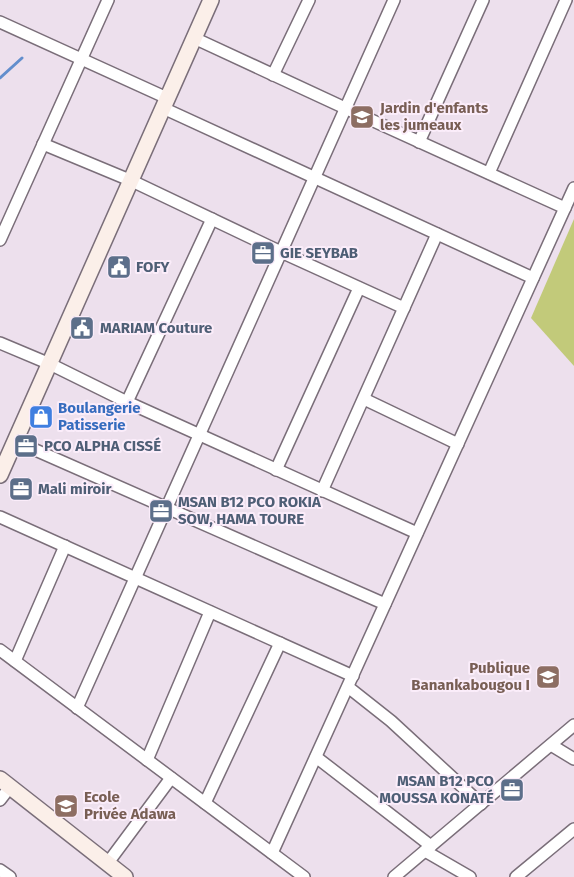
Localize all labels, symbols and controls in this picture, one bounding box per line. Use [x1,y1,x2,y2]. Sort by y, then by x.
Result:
place label: Jardin d'enfants les jumeaux [379,99,488,134]
school or university icon: Jardin d'enfants les jumeaux [349,104,375,130]
office icon: GIE SEYBAB [250,240,276,266]
place label: GIE SEYBAB [280,244,358,262]
public building icon: FOFY [106,254,132,280]
place label: FOFY [136,258,171,276]
public building icon: MARIAM Couture [69,315,95,341]
place label: MARIAM Couture [100,319,212,337]
place label: Boulangerie Patisserie [58,399,141,434]
shop icon: Boulangerie Patisserie [28,404,54,430]
office icon: PCO ALPHA CISSÉ [13,433,39,459]
place label: PCO ALPHA CISSÉ [44,437,161,455]
office icon: Mali miroir [8,476,34,502]
place label: Mali miroir [38,480,113,498]
place label: MSAN B12 PCO ROKIA SOW, HAMA TOURE [178,493,322,528]
office icon: MSAN B12 PCO ROKIA SOW, HAMA TOURE [148,498,174,524]
place label: Publique Banankabougou I [411,659,530,694]
school or university icon: Publique Banankabougou I [535,664,561,690]
place label: MSAN B12 PCO MOUSSA KONATÉ [379,772,494,807]
office icon: MSAN B12 PCO MOUSSA KONATÉ [499,777,525,803]
place label: Ecole Privée Adawa [84,788,176,823]
school or university icon: Ecole Privée Adawa [53,793,79,819]

